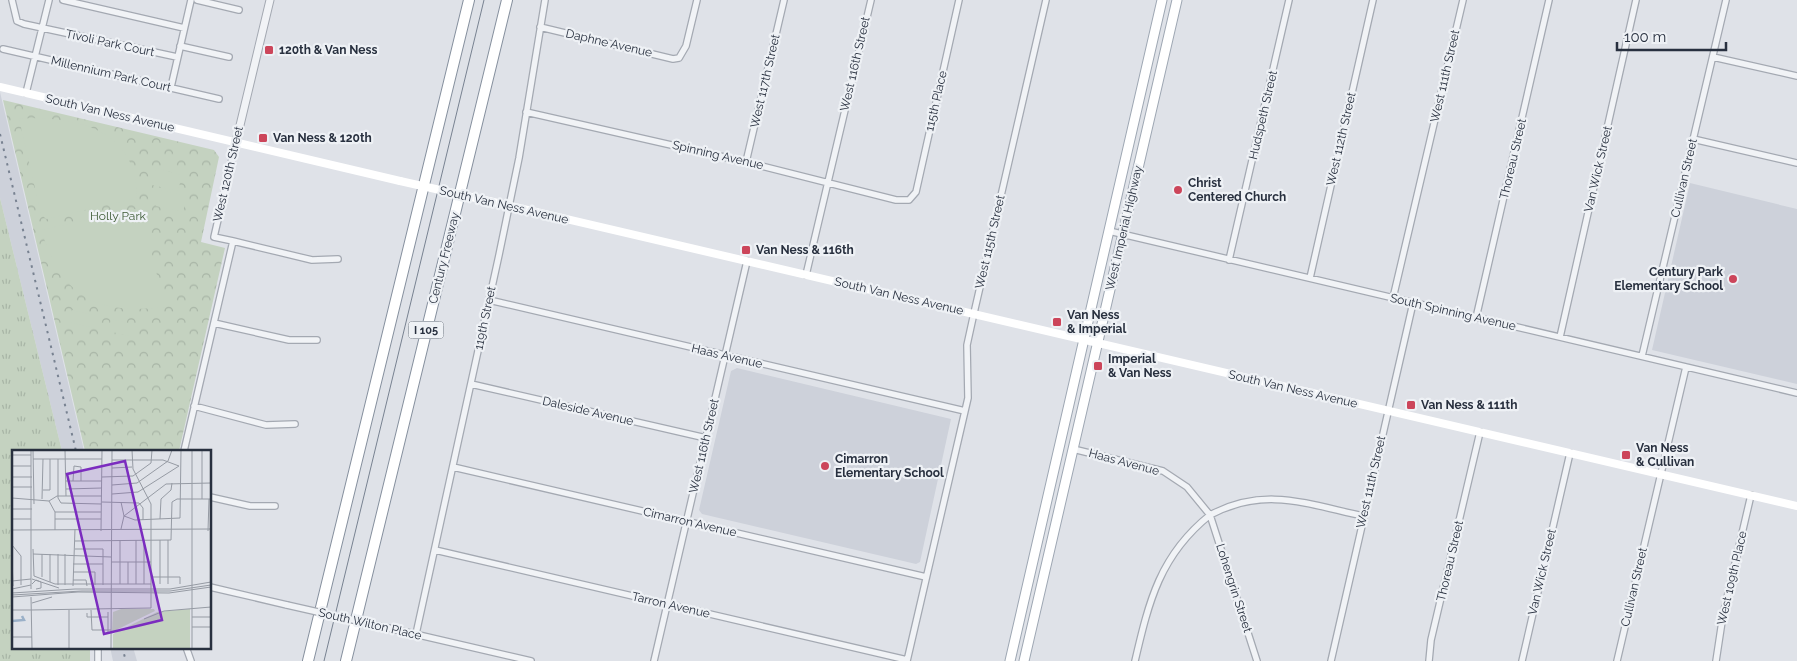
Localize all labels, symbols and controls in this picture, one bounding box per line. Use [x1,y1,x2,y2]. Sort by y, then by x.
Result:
street label: West 116th Street [837,15,873,113]
scale bar [1617,20,1726,52]
street label: Daphne Avenue [564,26,654,60]
street label: Tivoli Park Court [64,27,156,59]
street label: West 111th Street [1428,28,1462,124]
text: 100 m [1624,28,1666,46]
street label: West 117th Street [747,33,783,129]
place label: 120th & Van Ness [279,43,377,57]
marker: 120th & Van Ness [263,44,275,56]
street label: Millennium Park Court [50,53,172,95]
street label: 115th Place [922,69,950,133]
street label: Hudspeth Street [1246,69,1280,161]
street label: South Van Ness Avenue [44,91,176,135]
street label: West 112th Street [1323,91,1359,187]
street label: Thoreau Street [1497,117,1529,201]
street label: Van Wick Street [1581,124,1615,214]
street label: West 120th Street [210,125,246,223]
place label: Van Ness & 120th [273,131,372,145]
marker: Van Ness & 120th [257,132,269,144]
street label: Cullivan Street [1668,137,1700,219]
street label: Spinning Avenue [671,138,765,172]
street label: West Imperial Highway [1103,164,1145,292]
place label: Christ Centered Church [1188,176,1286,204]
street label: South Van Ness Avenue [438,183,570,227]
marker: Christ Centered Church [1172,184,1184,196]
street label: West 115th Street [972,194,1008,290]
park label: Holly Park [90,209,147,223]
street label: Century Freeway [426,210,462,305]
place label: Van Ness & 116th [756,243,854,257]
marker: Van Ness & 116th [740,244,752,256]
place label: Century Park Elementary School [1614,265,1723,293]
marker: Century Park Elementary School [1727,273,1739,285]
street label: South Van Ness Avenue [833,274,965,318]
street label: 119th Street [471,285,499,351]
street label: South Spinning Avenue [1389,291,1517,333]
place label: Van Ness & Imperial [1067,308,1126,336]
marker: Van Ness & Imperial [1051,316,1063,328]
road number: I 105 [408,322,444,338]
street label: Haas Avenue [690,341,764,371]
place label: Imperial & Van Ness [1108,352,1172,380]
marker: Imperial & Van Ness [1092,360,1104,372]
street label: South Van Ness Avenue [1227,367,1359,411]
street label: Daleside Avenue [541,394,635,428]
street label: West 116th Street [686,397,722,495]
place label: Van Ness & 111th [1421,398,1517,412]
marker: Van Ness & 111th [1405,399,1417,411]
street label: West 111th Street [1354,434,1388,530]
place label: Van Ness & Cullivan [1636,441,1694,469]
street label: Haas Avenue [1087,446,1161,478]
marker: Van Ness & Cullivan [1620,449,1632,461]
inset map [12,450,211,648]
place label: Cimarron Elementary School [835,452,944,480]
marker: Cimarron Elementary School [819,460,831,472]
street label: Cimarron Avenue [642,504,738,540]
street label: Thoreau Street [1434,519,1466,603]
street label: Van Wick Street [1525,527,1559,617]
street label: West 109th Place [1714,530,1750,626]
street label: Lohengrin Street [1213,542,1255,634]
street label: Cullivan Street [1618,546,1650,628]
street label: Tarron Avenue [631,589,711,621]
street label: South Wilton Place [317,605,423,643]

